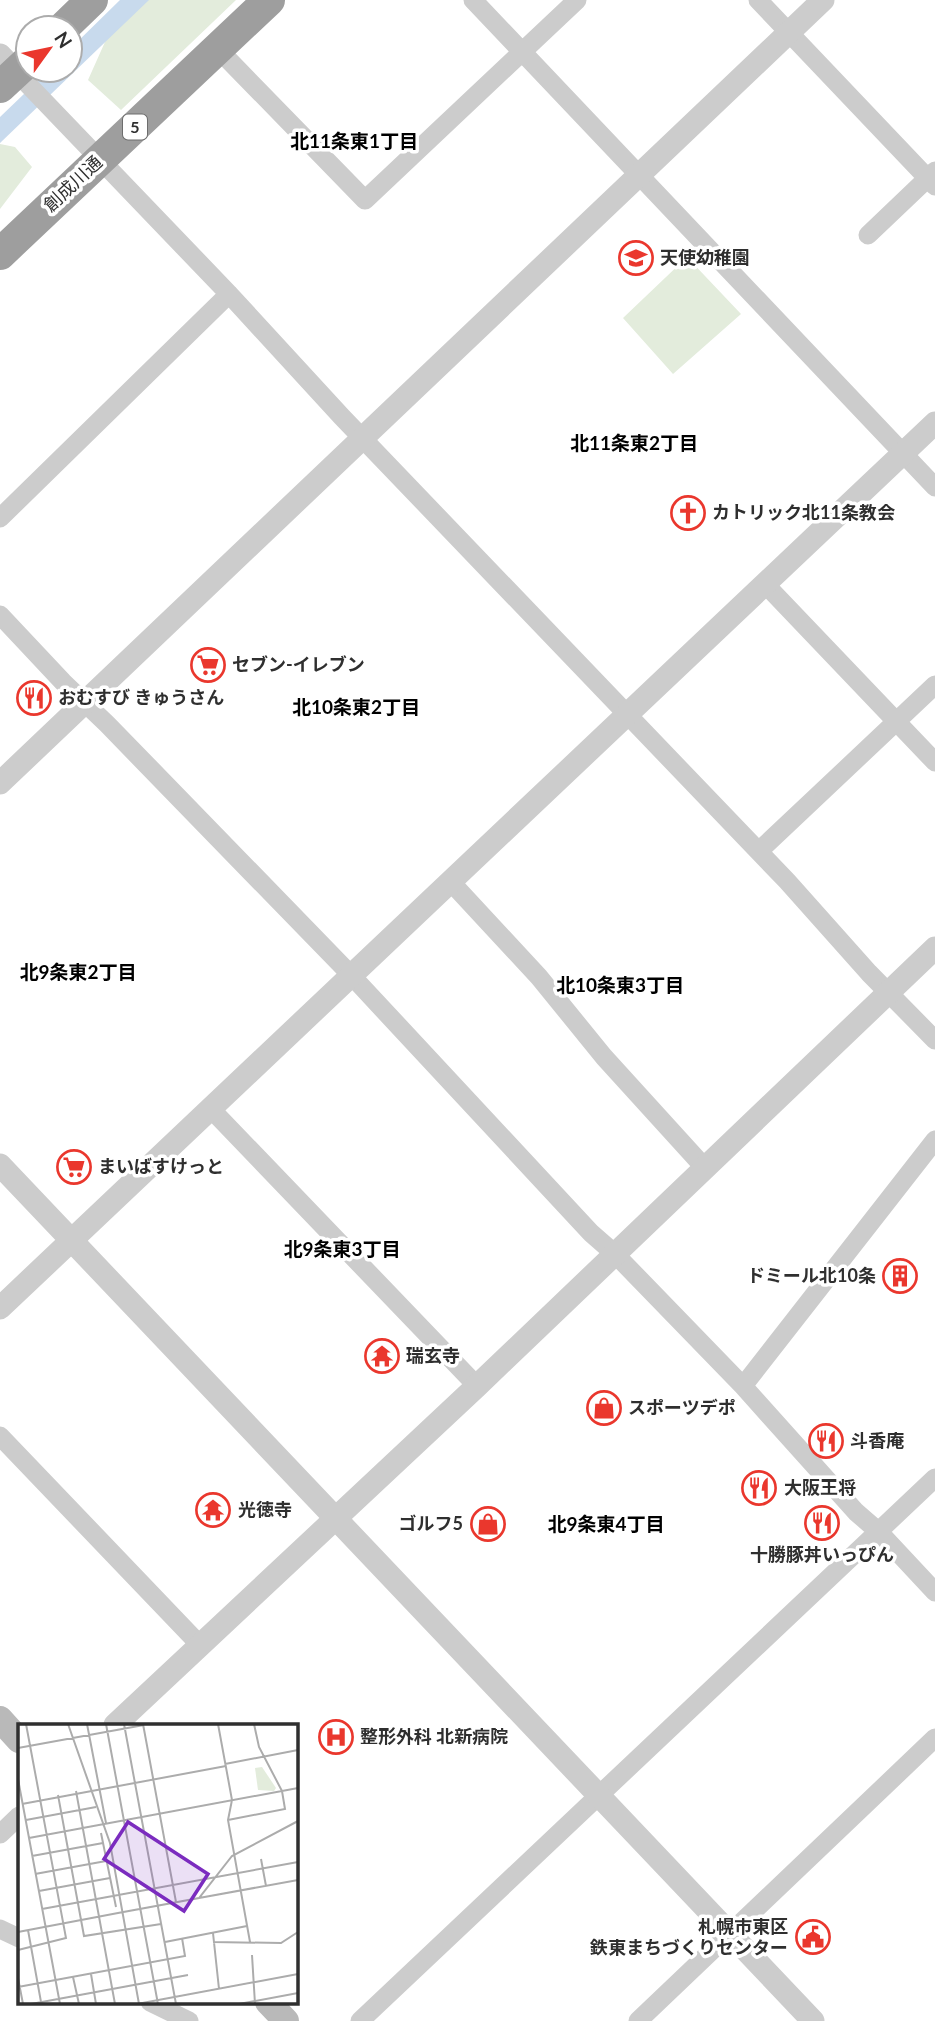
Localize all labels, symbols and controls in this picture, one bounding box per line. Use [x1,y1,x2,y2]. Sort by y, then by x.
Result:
north arrow [14,14,84,84]
text: N [50,27,77,52]
road number: 5 [123,114,147,140]
district label: 北11条東1丁目 [290,129,418,152]
street label: 創成川通 [38,151,106,216]
school or university icon: 天使幼稚園 [617,239,655,277]
place label: 天使幼稚園 [660,246,750,268]
district label: 北11条東2丁目 [570,431,698,454]
church icon: カトリック北11条教会 [669,494,707,532]
place label: カトリック北11条教会 [712,501,895,523]
supermarket icon: セブン-イレブン [189,646,227,684]
place label: セブン-イレブン [232,653,365,675]
restaurant icon: おむすび きゅうさん [15,679,53,717]
place label: おむすび きゅうさん [58,686,224,708]
district label: 北10条東2丁目 [292,695,420,718]
district label: 北9条東2丁目 [19,960,137,983]
district label: 北10条東3丁目 [556,973,684,996]
supermarket icon: まいばすけっと [55,1148,93,1186]
place label: まいばすけっと [98,1155,224,1177]
district label: 北9条東3丁目 [283,1237,401,1260]
building icon: ドミール北10条 [881,1257,919,1295]
place label: ドミール北10条 [747,1264,876,1286]
temple icon: 瑞玄寺 [363,1337,401,1375]
place label: 瑞玄寺 [406,1344,460,1366]
shop icon: スポーツデポ [585,1389,623,1427]
place label: スポーツデポ [628,1396,736,1418]
restaurant icon: 斗香庵 [807,1422,845,1460]
place label: 斗香庵 [850,1429,904,1451]
restaurant icon: 大阪王将 [740,1469,778,1507]
place label: 大阪王将 [784,1476,856,1498]
temple icon: 光徳寺 [194,1491,232,1529]
place label: 光徳寺 [238,1498,292,1520]
restaurant icon: 十勝豚丼いっぴん [803,1504,841,1542]
shop icon: ゴルフ5 [469,1505,507,1543]
place label: ゴルフ5 [399,1512,463,1534]
district label: 北9条東4丁目 [547,1512,665,1535]
place label: 十勝豚丼いっぴん [750,1543,894,1565]
hospital icon: 整形外科 北新病院 [317,1718,355,1756]
inset map [18,1724,298,2004]
place label: 整形外科 北新病院 [360,1725,508,1747]
place label: 札幌市東区 鉄東まちづくりセンター [589,1915,788,1958]
public building icon: 札幌市東区 鉄東まちづくりセンター [794,1918,832,1956]

